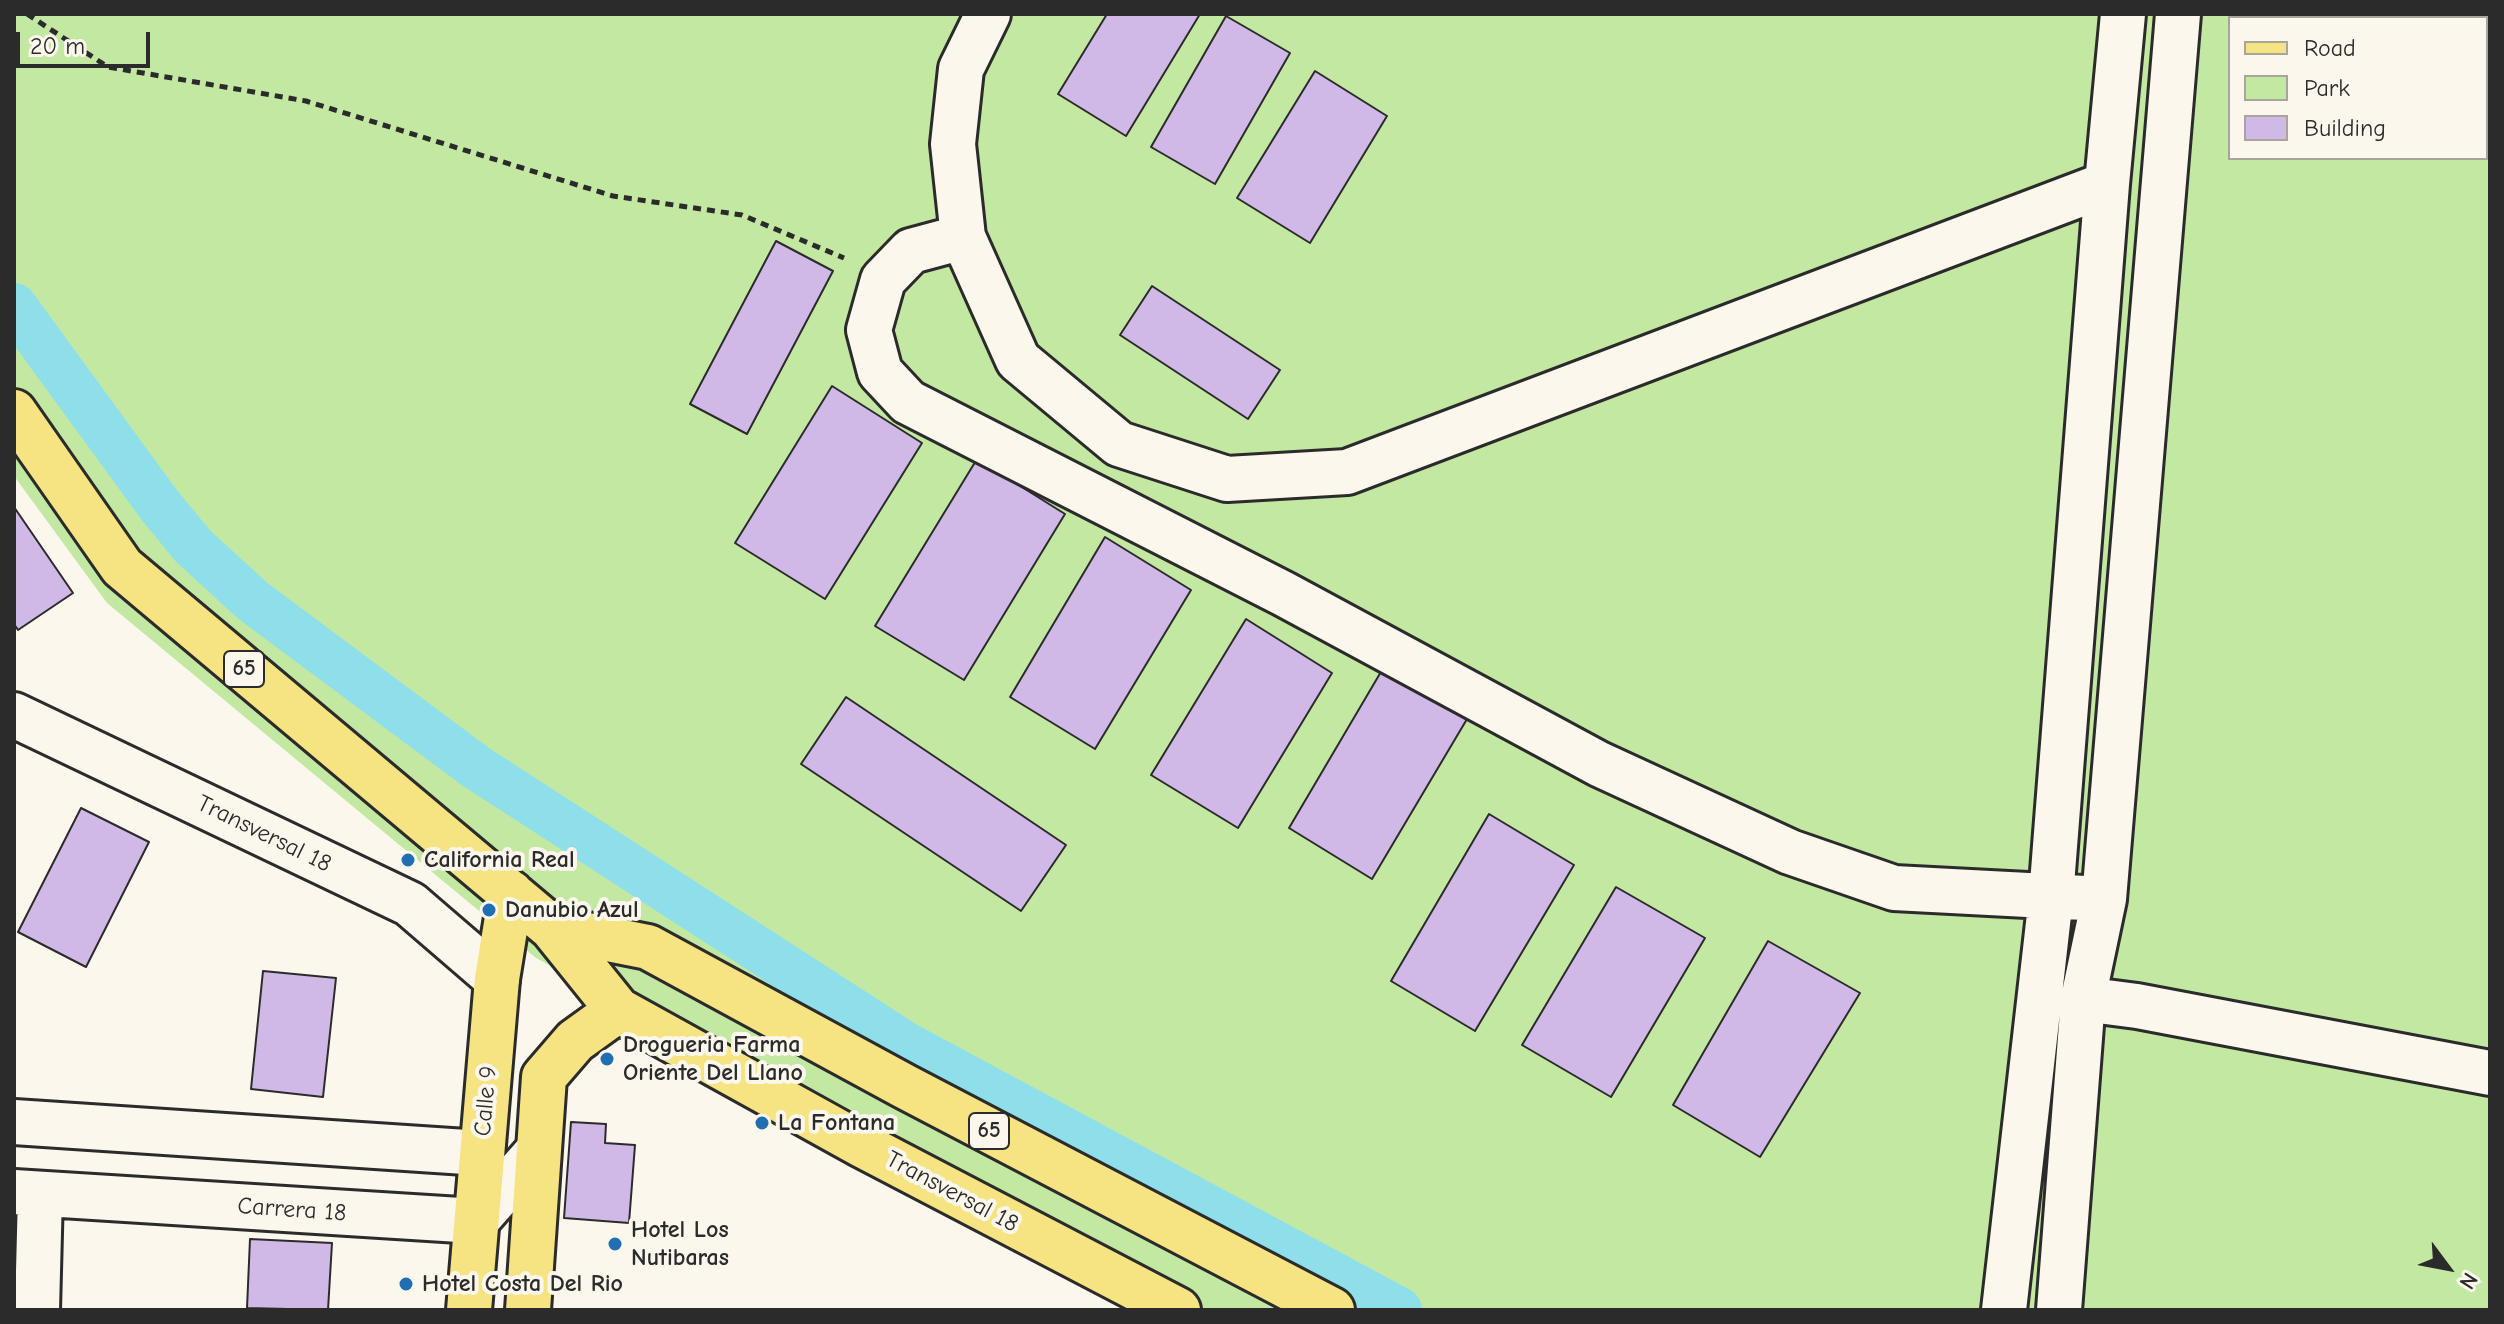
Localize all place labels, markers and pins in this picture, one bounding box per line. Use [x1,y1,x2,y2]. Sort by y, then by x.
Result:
place label: California Real [424,846,575,874]
marker: California Real [399,851,417,869]
place label: Danubio Azul [505,896,639,924]
marker: Danubio Azul [480,901,498,919]
place label: Drogueria Farma Oriente Del Llano [623,1031,803,1087]
marker: Drogueria Farma Oriente Del Llano [598,1050,616,1068]
place label: La Fontana [778,1109,895,1137]
marker: La Fontana [753,1114,771,1132]
place label: Hotel Los Nutibaras [631,1216,729,1272]
marker: Hotel Los Nutibaras [606,1235,624,1253]
place label: Hotel Costa Del Rio [422,1270,623,1298]
marker: Hotel Costa Del Rio [397,1275,415,1293]

